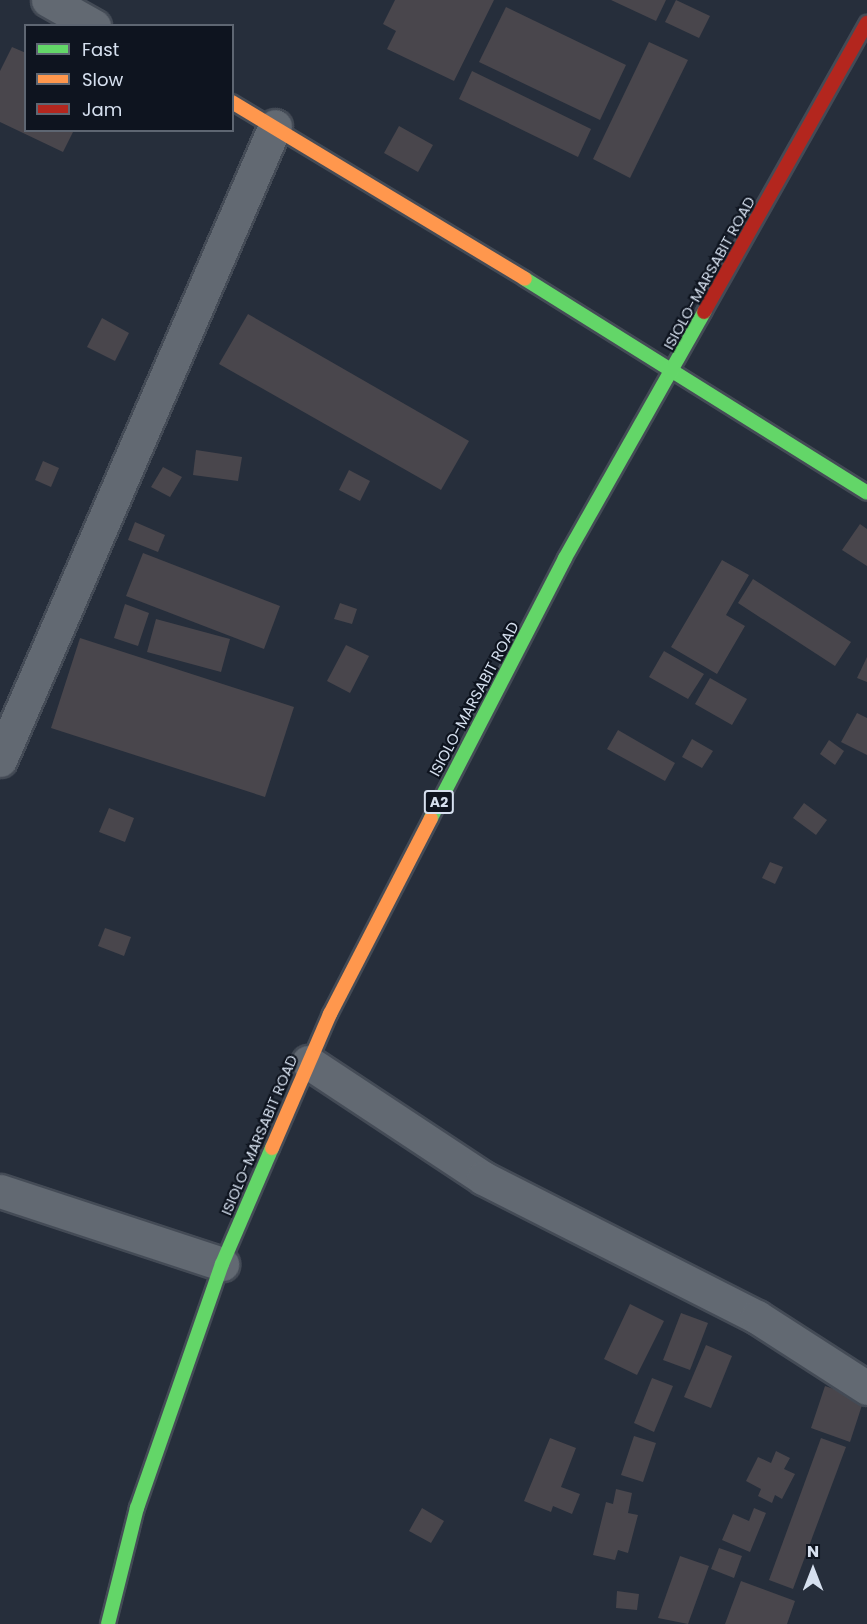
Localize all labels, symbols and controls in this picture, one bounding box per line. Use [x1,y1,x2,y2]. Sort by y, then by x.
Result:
legend [24,24,234,132]
text: Fast [82,37,119,62]
text: Slow [82,67,123,92]
text: Jam [82,97,122,122]
street label: ISIOLO-MARSABIT ROAD [659,193,759,353]
street label: ISIOLO-MARSABIT ROAD [426,619,522,779]
road number: A2 [422,791,456,813]
street label: ISIOLO-MARSABIT ROAD [217,1052,301,1218]
north arrow [783,1540,843,1600]
text: N [807,1540,819,1563]

